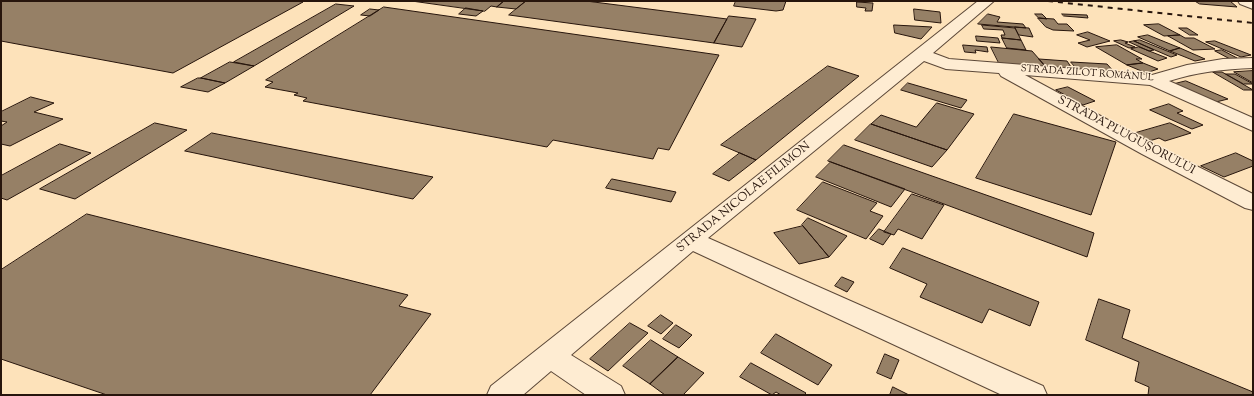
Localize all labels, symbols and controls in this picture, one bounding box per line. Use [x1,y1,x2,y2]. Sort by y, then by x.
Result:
street label: STRADA ZILOT ROMÂNUL [1020,63,1154,85]
street label: STRADA PLUGUȘORULUI [1055,94,1197,178]
street label: STRADA NICOLAE FILIMON [674,140,814,256]

